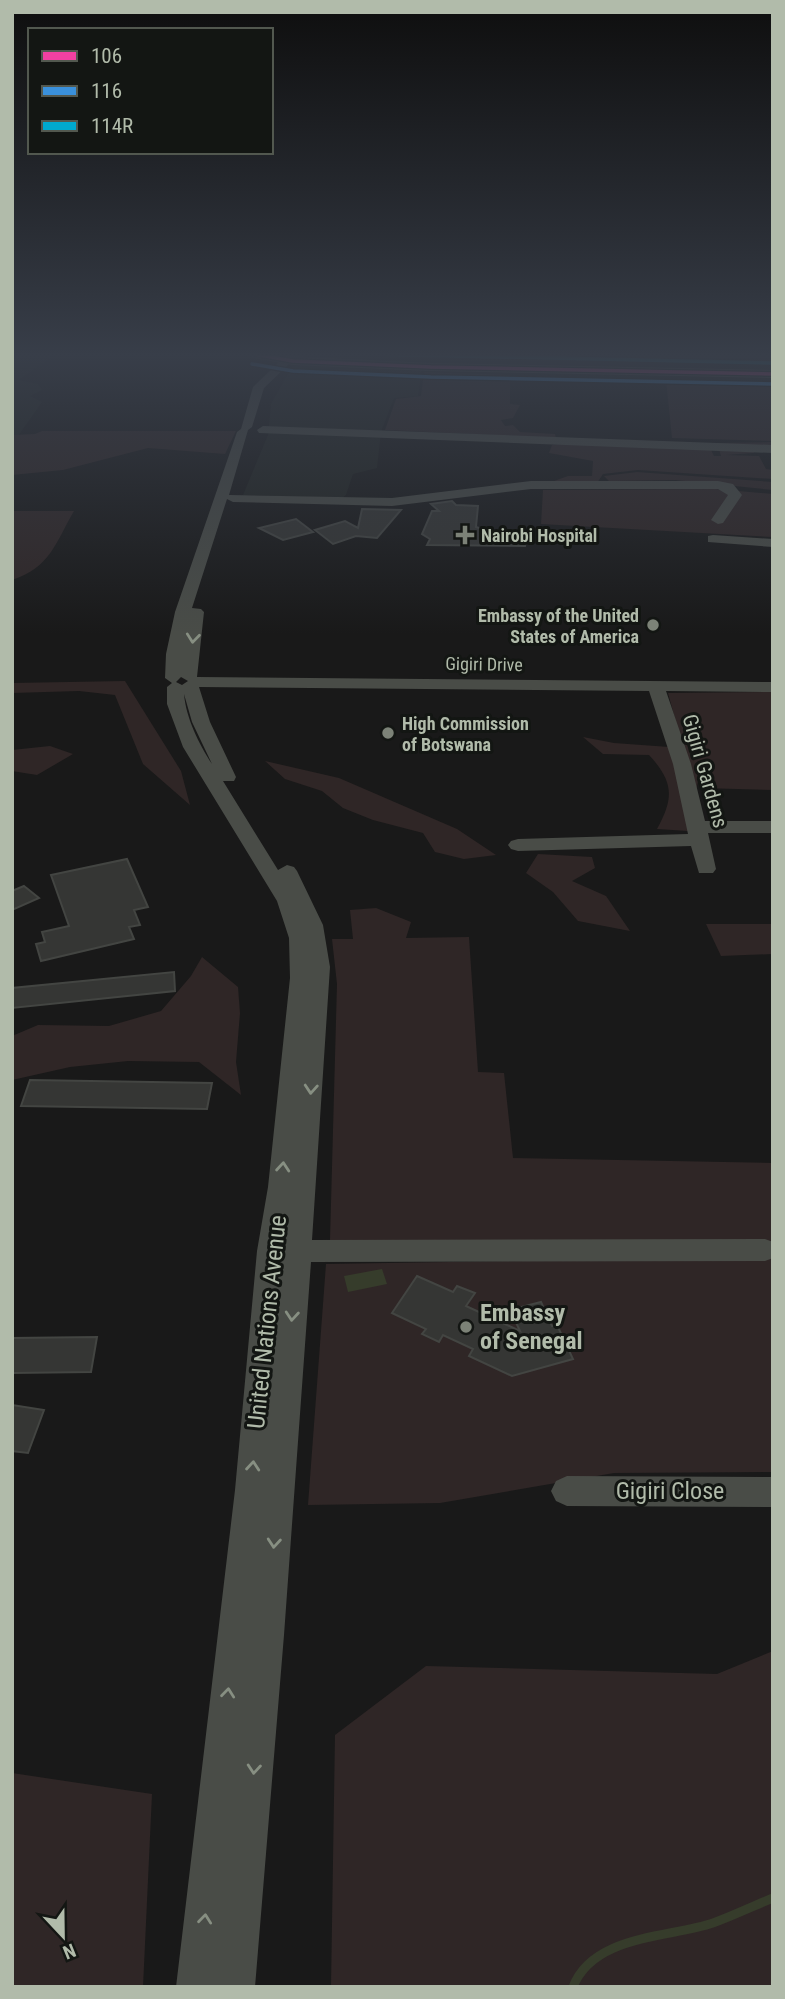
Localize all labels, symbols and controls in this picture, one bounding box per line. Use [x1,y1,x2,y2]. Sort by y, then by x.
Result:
legend [28,28,273,154]
text: 106 [91,44,122,68]
text: 116 [91,79,122,103]
text: 114R [91,114,133,138]
marker: Nairobi Hospital [455,525,475,545]
place label: Nairobi Hospital [481,525,597,546]
place label: Embassy of the United States of America [478,605,639,647]
marker: Embassy of the United States of America [645,617,661,633]
one-way arrow [186,633,201,644]
street label: Gigiri Drive [445,653,523,675]
street label: Gigiri Gardens [677,711,733,831]
place label: High Commission of Botswana [402,713,529,755]
marker: High Commission of Botswana [380,725,396,741]
one-way arrow [304,1084,319,1095]
one-way arrow [275,1161,290,1172]
street label: United Nations Avenue [242,1214,292,1430]
place label: Embassy of Senegal [480,1299,583,1355]
one-way arrow [285,1311,300,1322]
marker: Embassy of Senegal [458,1319,474,1335]
one-way arrow [245,1461,260,1472]
street label: Gigiri Close [616,1477,724,1505]
one-way arrow [267,1538,282,1549]
one-way arrow [220,1687,235,1698]
one-way arrow [247,1764,262,1775]
north arrow [28,1901,98,1971]
one-way arrow [197,1913,212,1925]
text: N [59,1938,79,1964]

